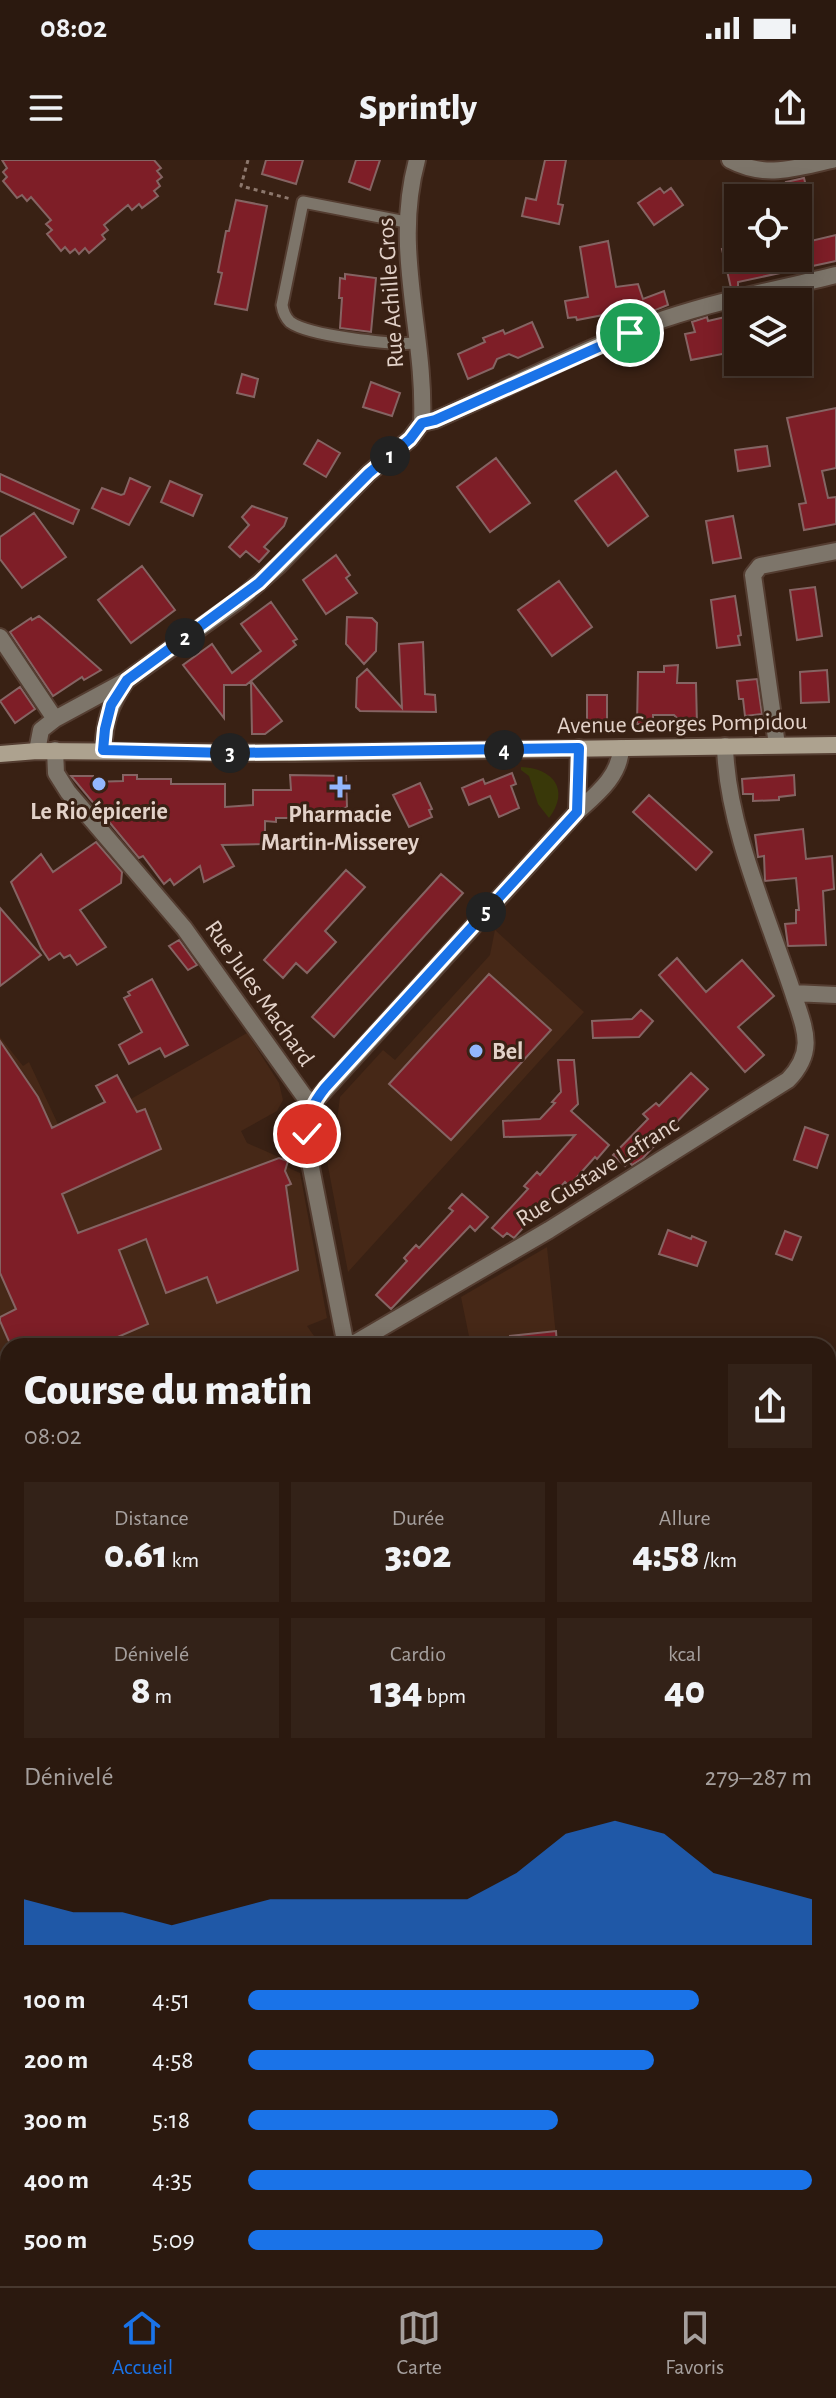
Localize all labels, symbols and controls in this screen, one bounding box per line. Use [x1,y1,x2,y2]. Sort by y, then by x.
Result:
text: 08:02 [40,13,107,43]
icon: menu [24,86,68,130]
icon: share [768,86,812,130]
text: Sprintly [359,90,477,126]
map controls [724,184,812,376]
button: locate [724,184,812,272]
street label: Rue Achille Gros [374,217,408,369]
button: layers [724,288,812,376]
pin [596,299,664,367]
icon: arrive [608,311,652,355]
pin: 1 [370,436,410,476]
text: 1 [386,445,394,467]
pin: 2 [165,618,205,658]
text: 2 [180,627,190,649]
street label: Avenue Georges Pompidou [557,710,807,738]
pin: 4 [484,730,524,770]
pin: 3 [210,733,250,773]
text: 4 [498,739,510,761]
text: 3 [225,742,235,764]
marker: Le Rio épicerie [90,775,108,793]
marker: Pharmacie Martin-Misserey [331,778,349,796]
place label: Le Rio épicerie [30,800,168,824]
place label: Pharmacie Martin-Misserey [261,803,419,855]
pin: 5 [466,892,506,932]
text: 5 [481,901,491,923]
street label: Rue Jules Machard [200,916,318,1071]
place label: Bel [492,1040,523,1064]
marker: Bel [467,1042,485,1060]
pin [273,1100,341,1168]
icon: check [285,1112,329,1156]
street label: Rue Gustave Lefranc [512,1112,683,1231]
button: share [728,1364,812,1448]
text: Course du matin [24,1369,312,1413]
text: 08:02 [24,1423,82,1449]
text: Distance [114,1507,189,1529]
text: Durée [392,1507,444,1529]
text: Allure [659,1507,711,1529]
text: 0.61 [104,1535,168,1575]
text: 3:02 [385,1535,451,1575]
text: 4:58 [632,1535,700,1575]
text: km [168,1549,199,1571]
text: /km [700,1549,737,1571]
text: Dénivelé [113,1643,189,1665]
text: Cardio [390,1643,446,1665]
text: kcal [668,1643,701,1665]
text: 8 [131,1671,151,1711]
text: 134 [370,1671,423,1711]
text: 40 [664,1671,705,1711]
text: m [151,1685,172,1707]
text: bpm [423,1685,466,1707]
text: Dénivelé [24,1764,114,1790]
text: 279–287 m [705,1764,812,1790]
text: 100 m [24,1987,85,2013]
text: 4:51 [152,1987,190,2013]
text: 200 m [24,2047,88,2073]
text: 4:58 [152,2047,194,2073]
text: 300 m [24,2107,87,2133]
text: 5:18 [152,2107,190,2133]
text: 400 m [24,2167,89,2193]
text: 4:35 [152,2167,192,2193]
text: 500 m [24,2227,87,2253]
text: 5:09 [152,2227,195,2253]
tab: Accueil [112,2306,173,2380]
tab: Carte [397,2306,442,2380]
tab: Favoris [665,2306,724,2380]

